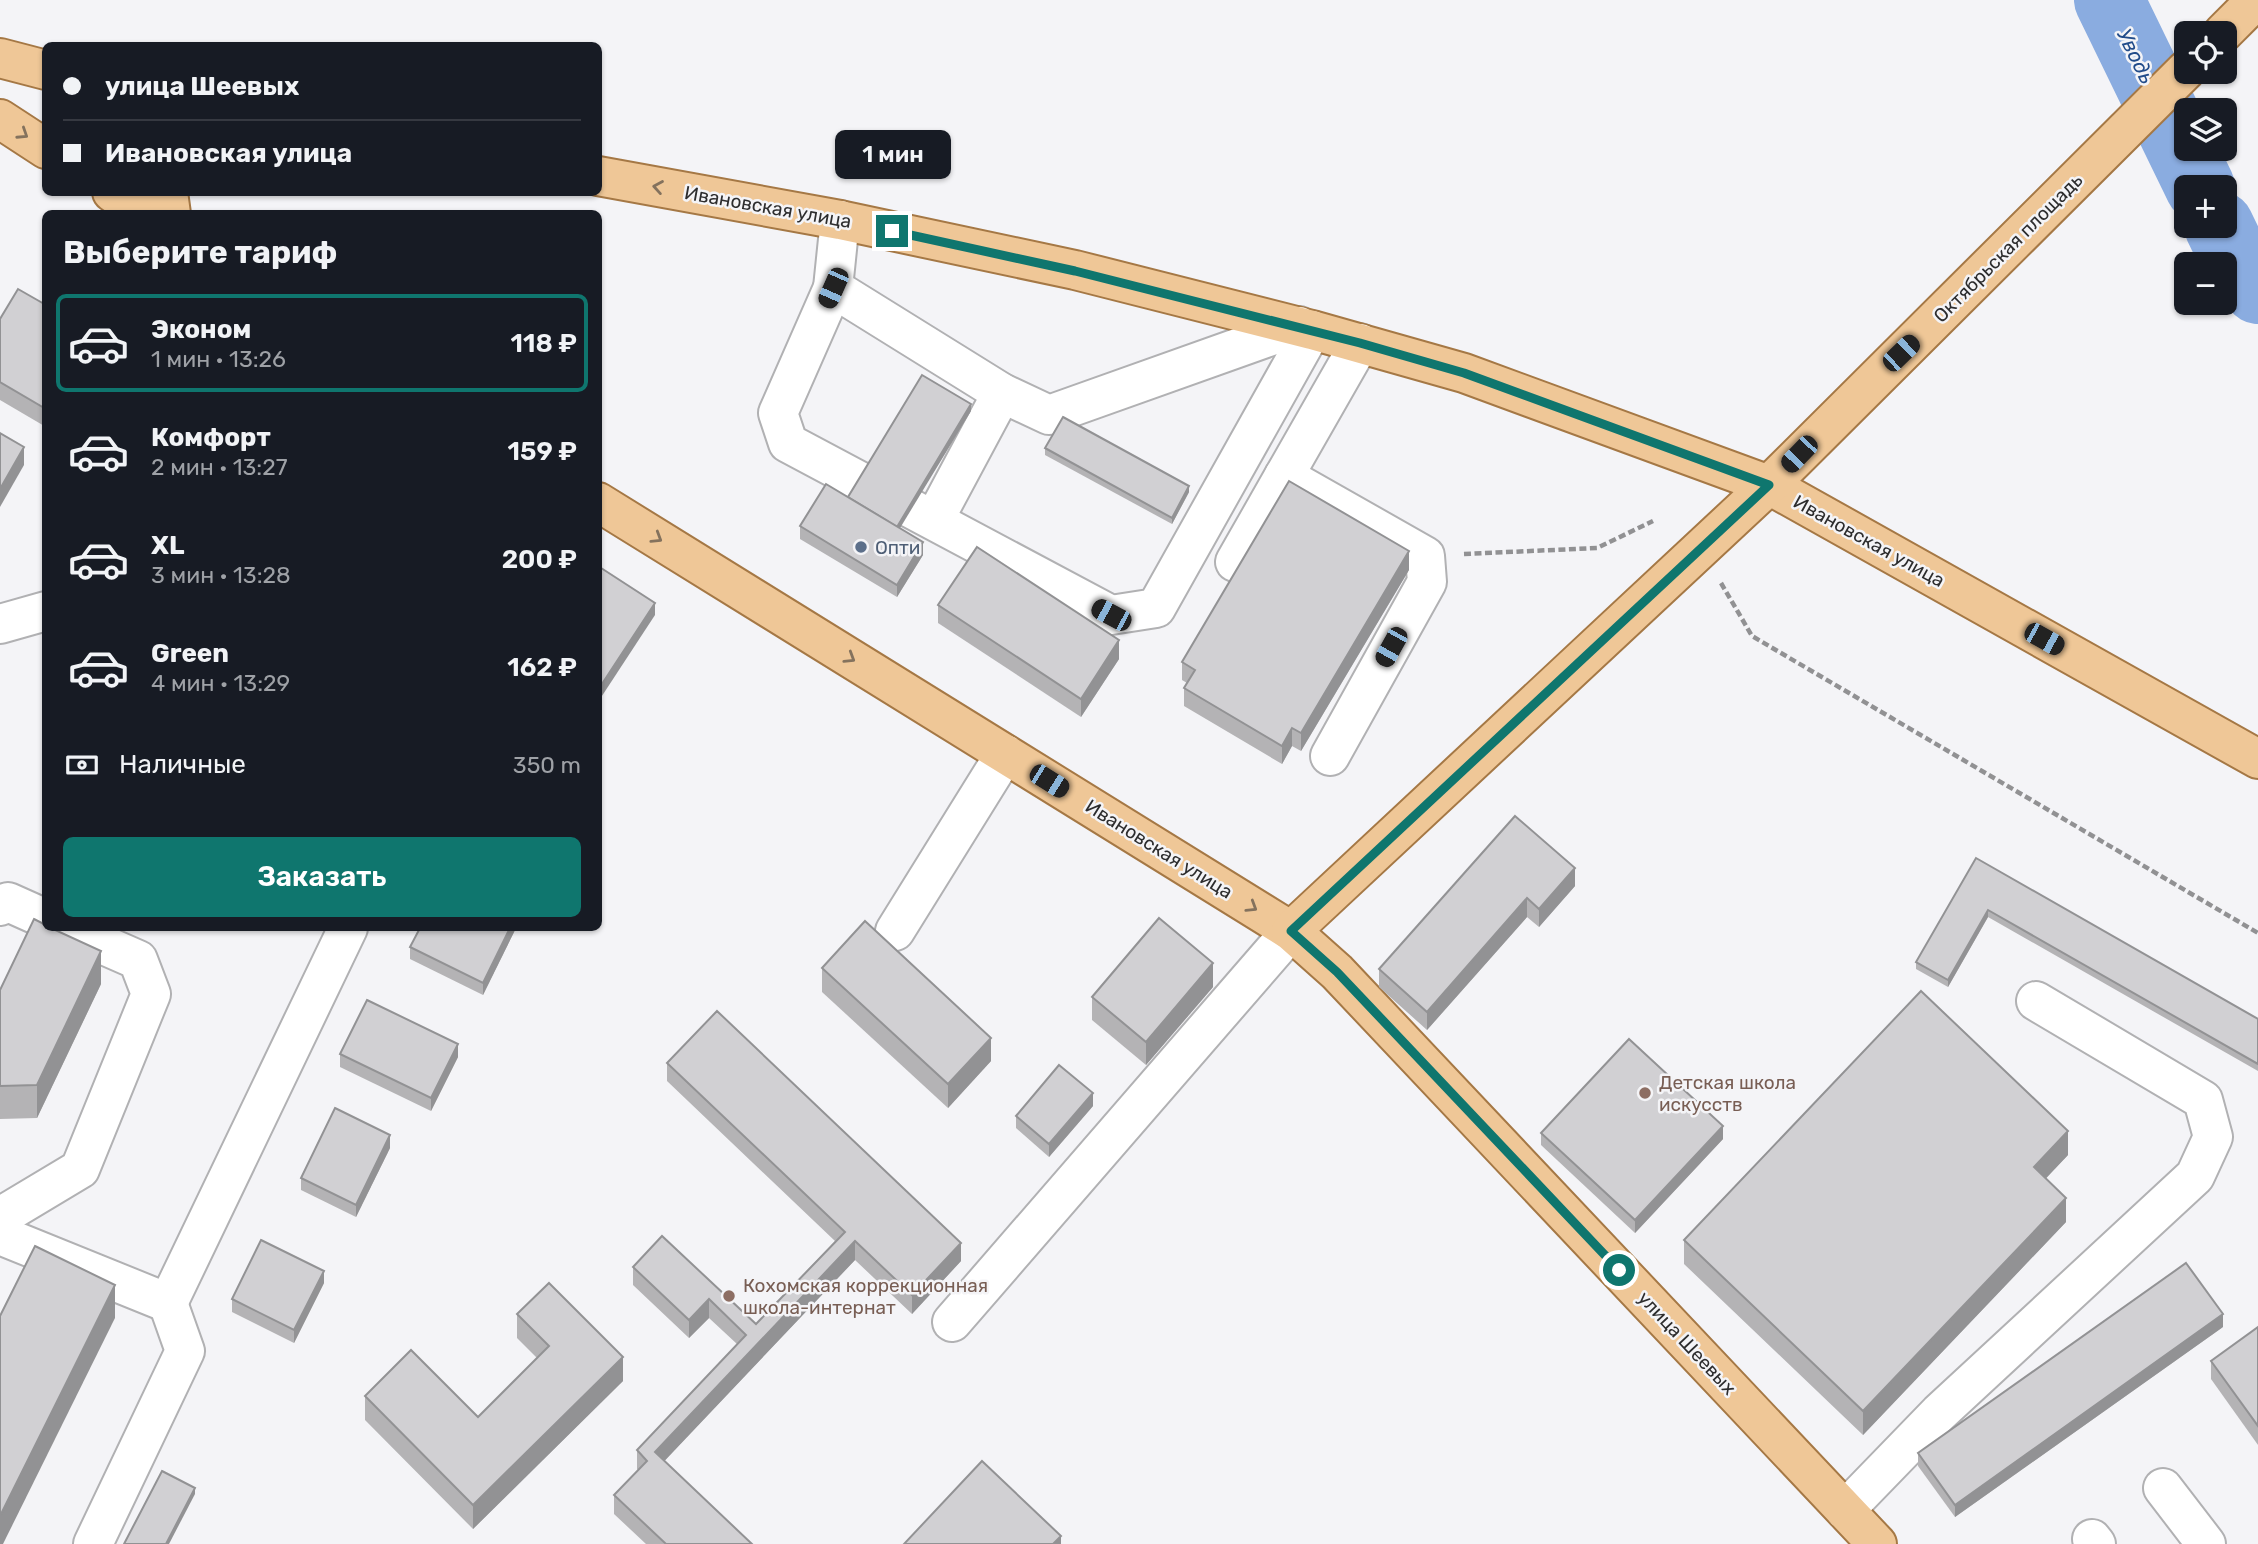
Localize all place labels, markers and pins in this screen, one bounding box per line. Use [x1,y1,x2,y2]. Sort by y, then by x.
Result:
place label: Опти [875,536,920,559]
marker: Опти [853,539,869,555]
place label: Детская школа искусств [1659,1071,1796,1116]
marker: Детская школа искусств [1637,1085,1653,1101]
place label: Кохомская коррекционная школа-интернат [743,1274,988,1319]
marker: Кохомская коррекционная школа-интернат [721,1288,737,1304]

